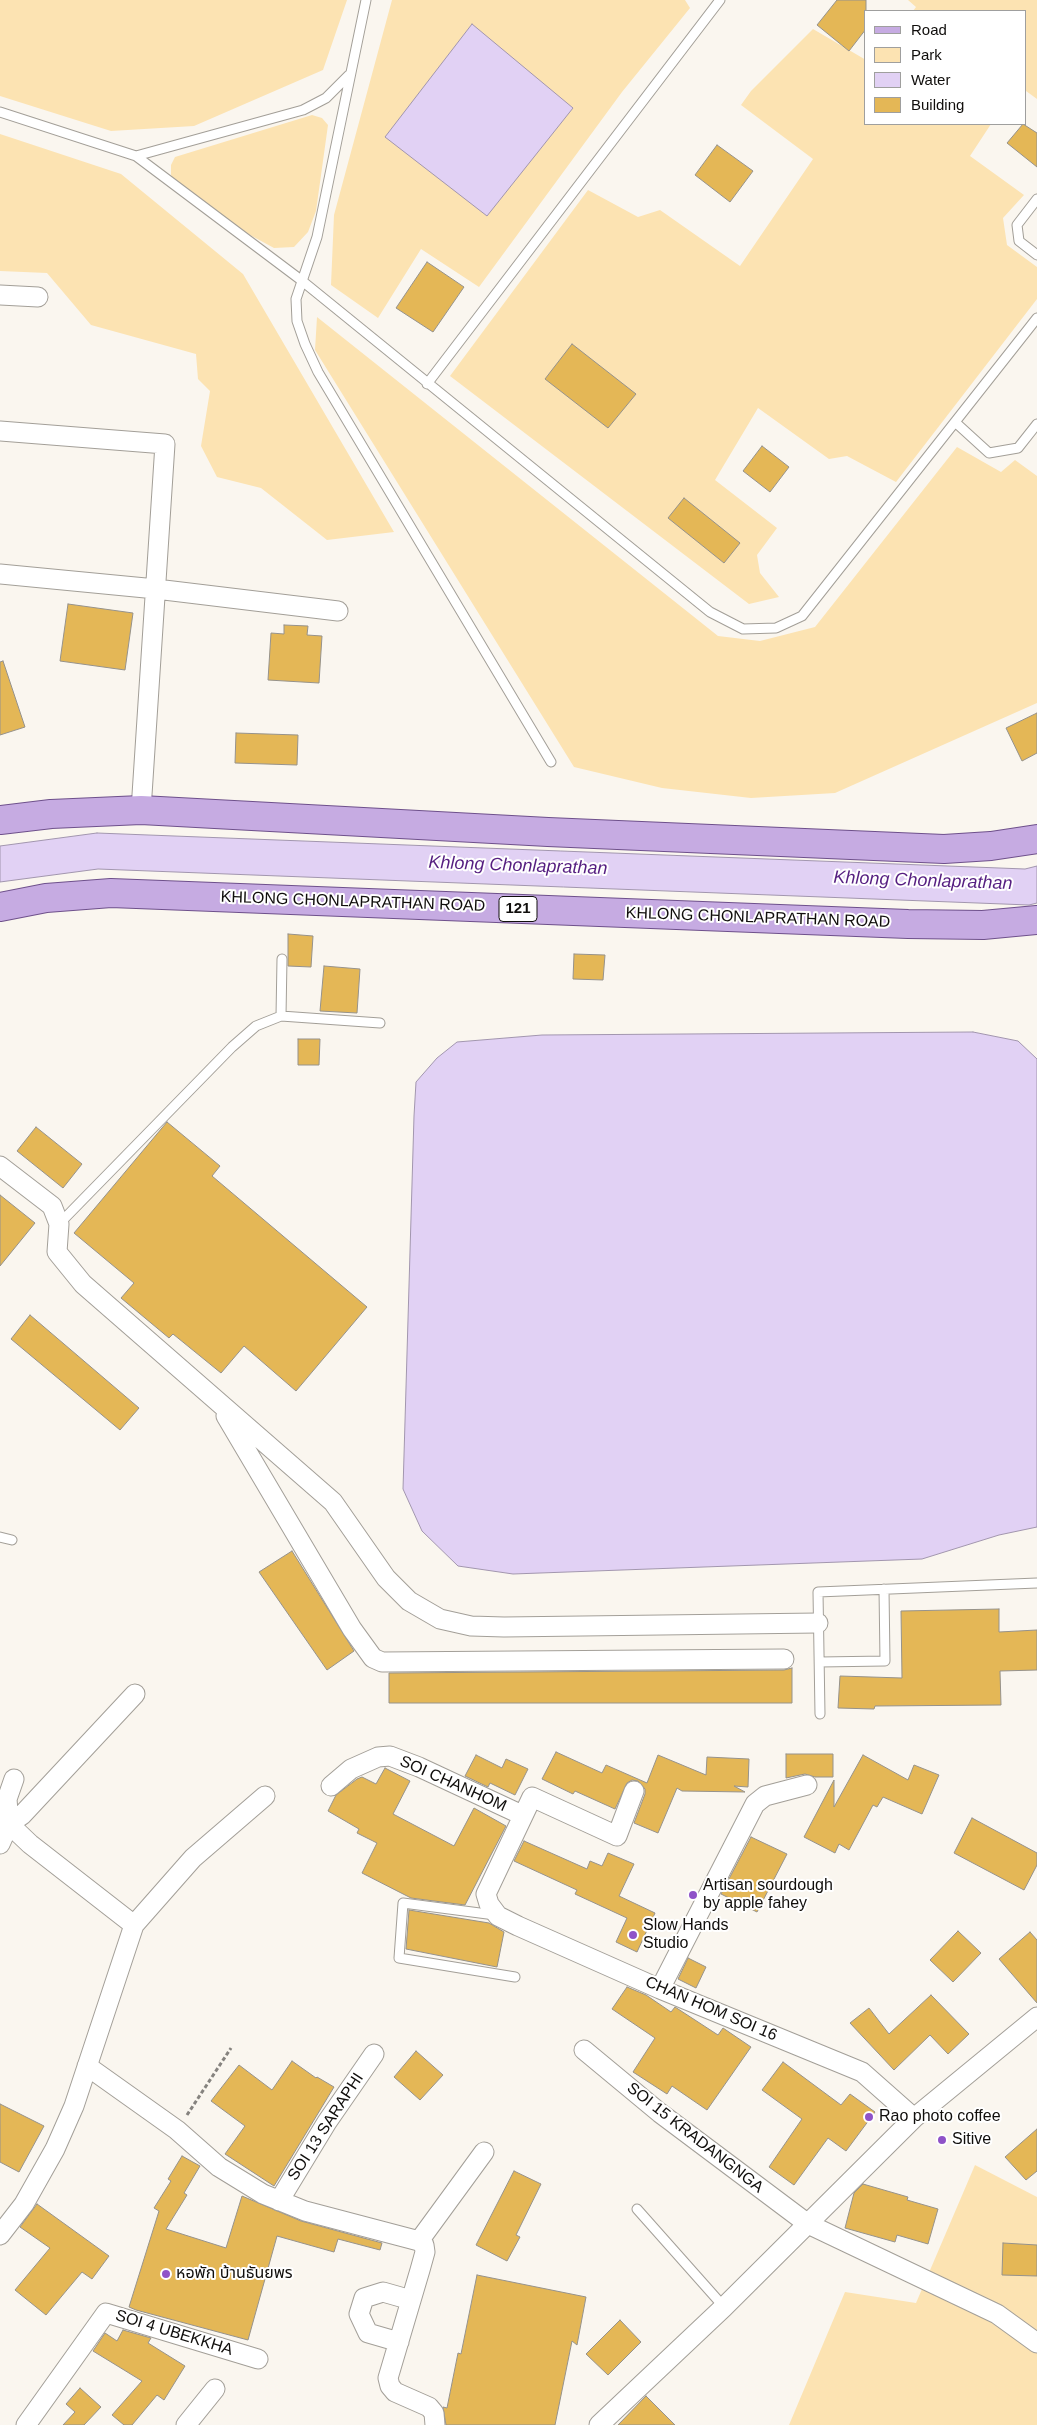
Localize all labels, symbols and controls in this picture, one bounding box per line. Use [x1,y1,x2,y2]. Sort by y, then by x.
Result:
legend [864,10,1027,125]
text: Road [911,21,947,38]
text: Park [911,46,942,63]
text: Water [911,71,950,88]
text: Building [911,96,964,113]
water label: Khlong Chonlaprathan [428,852,608,880]
water label: Khlong Chonlaprathan [833,867,1013,895]
street label: KHLONG CHONLAPRATHAN ROAD [220,888,486,916]
road number: 121 [499,896,537,922]
street label: KHLONG CHONLAPRATHAN ROAD [625,904,891,932]
street label: SOI CHANHOM [397,1752,509,1816]
place label: Artisan sourdough by apple fahey [703,1876,833,1914]
marker: Artisan sourdough by apple fahey [687,1889,699,1901]
place label: Slow Hands Studio [643,1916,728,1954]
marker: Slow Hands Studio [627,1929,639,1941]
street label: CHAN HOM SOI 16 [642,1973,780,2045]
street label: SOI 13 SARAPHI [284,2070,368,2184]
street label: SOI 15 KRADANGNGA [623,2079,767,2197]
place label: Rao photo coffee [879,2107,1001,2127]
marker: Rao photo coffee [863,2111,875,2123]
place label: Sitive [952,2130,991,2150]
marker: Sitive [936,2134,948,2146]
place label: หอพัก บ้านธันยพร [176,2264,293,2284]
marker: หอพัก บ้านธันยพร [160,2268,172,2280]
street label: SOI 4 UBEKKHA [113,2306,235,2360]

